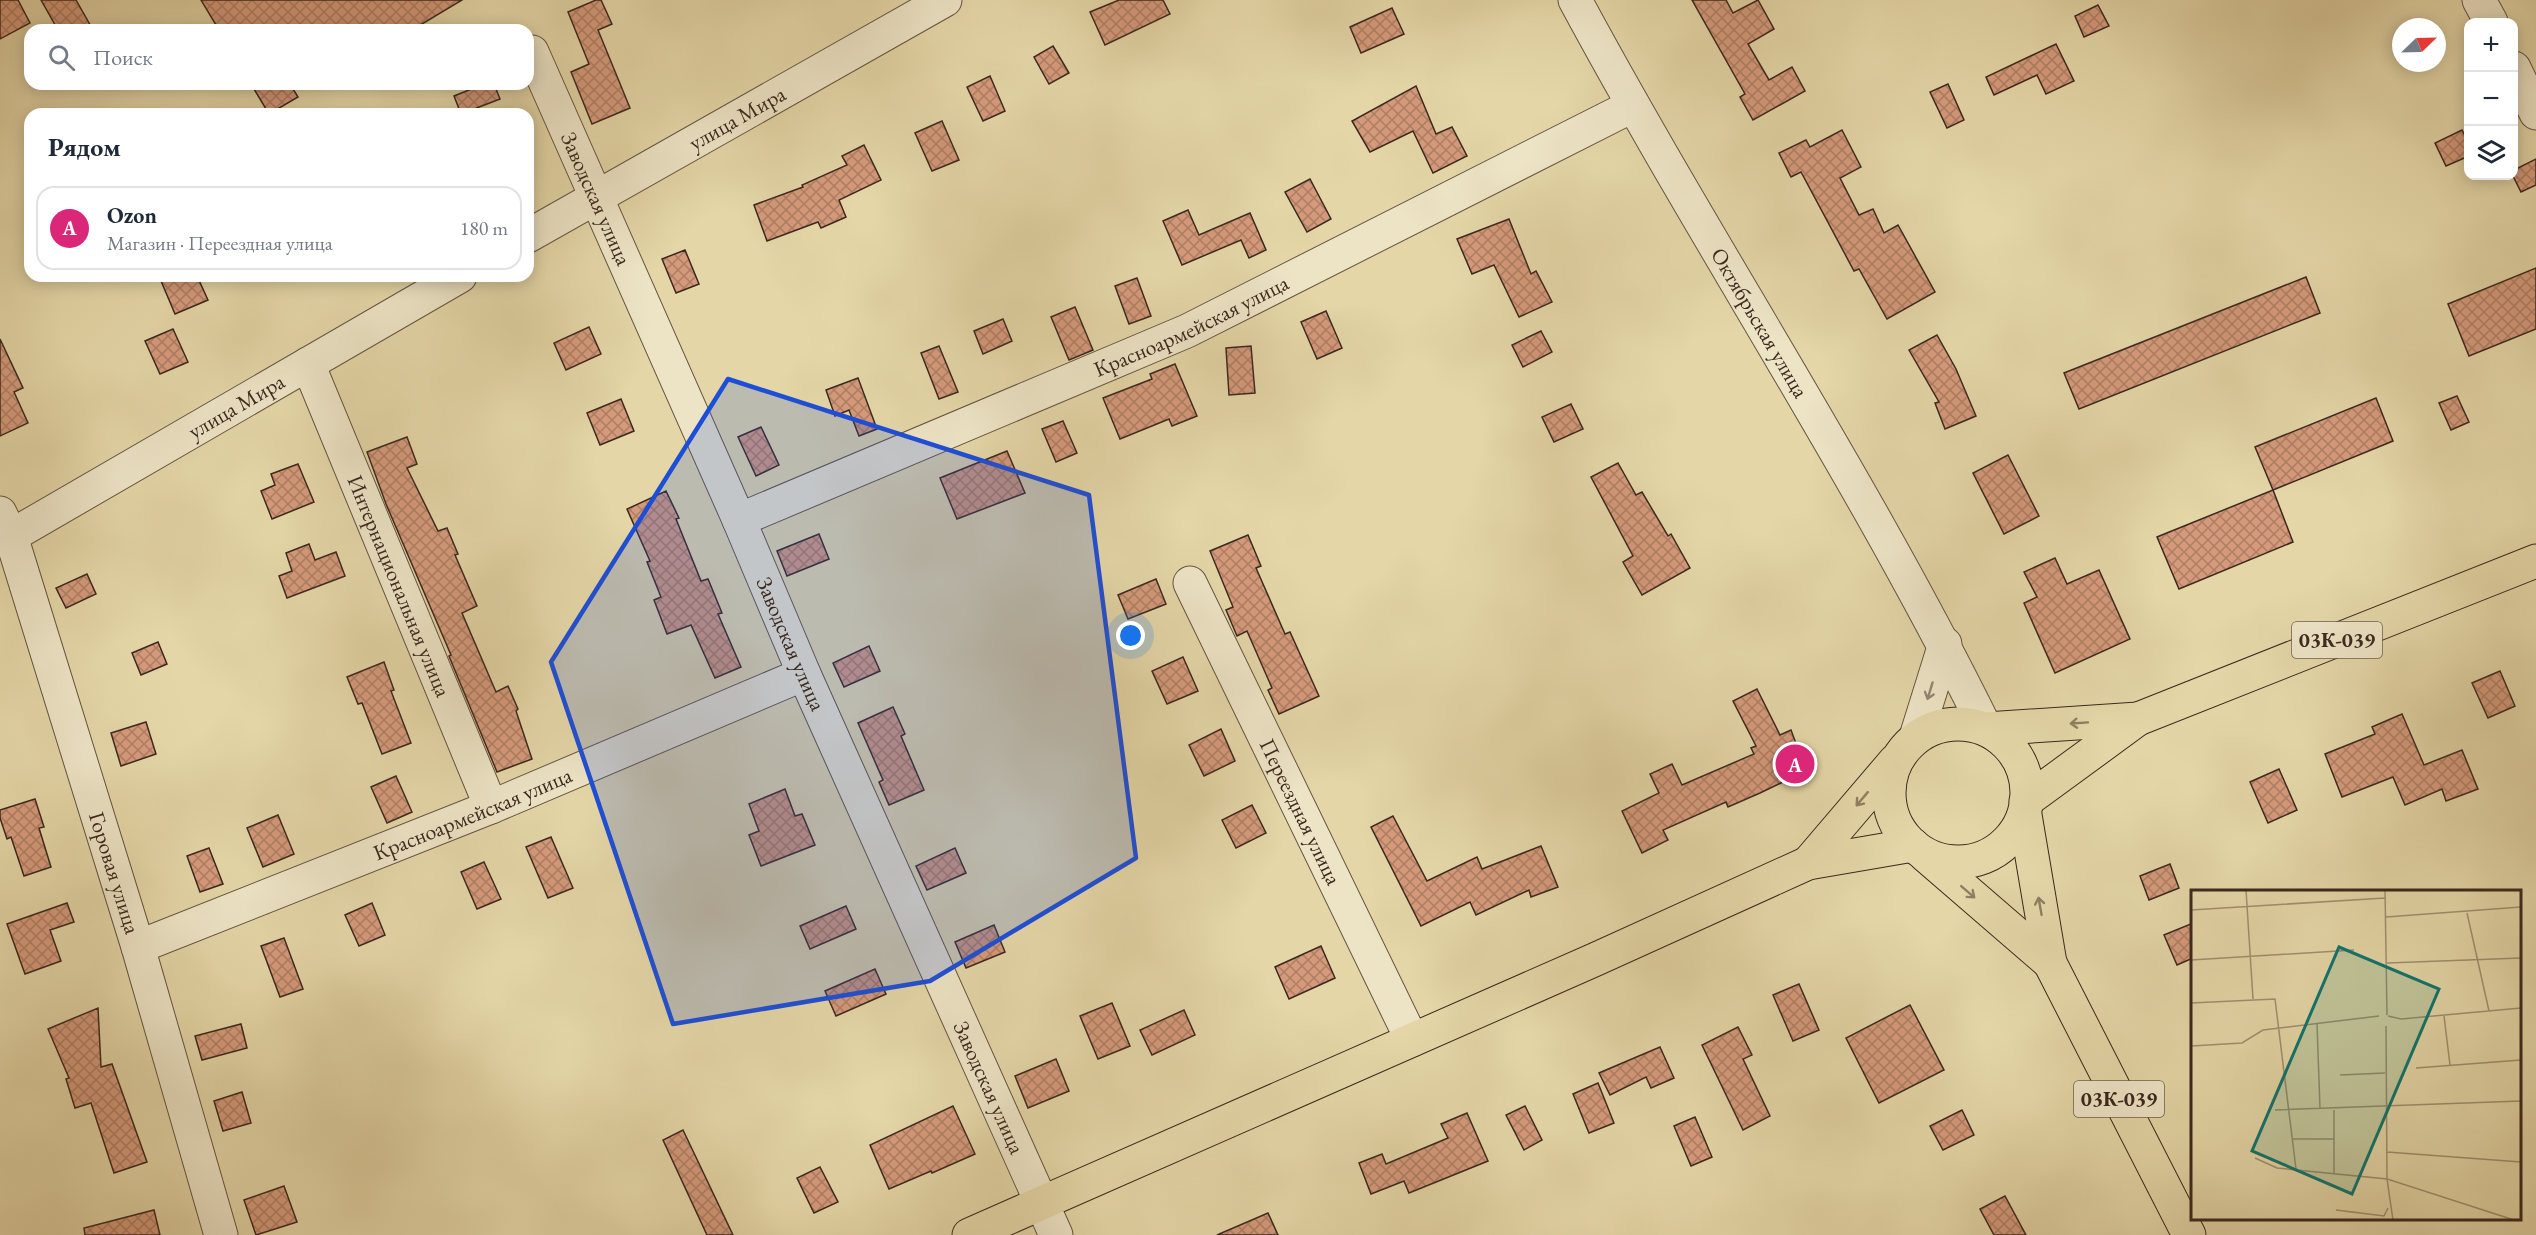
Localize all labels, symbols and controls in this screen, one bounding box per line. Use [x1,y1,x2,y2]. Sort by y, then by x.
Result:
north arrow [2392,18,2446,72]
map controls [2464,18,2518,180]
button: + [2464,18,2518,72]
search box [24,24,534,90]
icon: search [45,41,78,74]
text: Поиск [93,43,153,72]
button: − [2464,72,2518,126]
street label: улица Мира [683,79,791,157]
button: layers [2464,126,2518,180]
street label: Заводская улица [554,127,639,270]
text: Рядом [48,130,121,164]
text: Ozon [107,201,157,230]
text: A [62,215,77,241]
text: 180 m [460,215,508,241]
text: Магазин · Переездная улица [107,230,333,256]
street label: Октябрьская улица [1704,242,1815,403]
street label: Красноармейская улица [1089,268,1294,384]
street label: улица Мира [183,367,290,446]
street label: Интернациональная улица [340,471,458,702]
street label: Заводская улица [750,572,833,716]
your location [1116,621,1145,650]
road number: 03К-039 [2292,622,2382,658]
one-way arrow [1924,681,1935,700]
one-way arrow [2070,717,2090,728]
street label: Переездная улица [1253,734,1348,890]
pin: A [1776,742,1814,786]
street label: Красноармейская улица [369,760,576,867]
one-way arrow [1855,791,1869,806]
street label: Горовая улица [82,808,147,938]
one-way arrow [1960,885,1975,899]
inset map [2191,890,2521,1220]
one-way arrow [2034,896,2045,916]
street label: Заводская улица [947,1016,1032,1159]
road number: 03К-039 [2074,1081,2164,1117]

